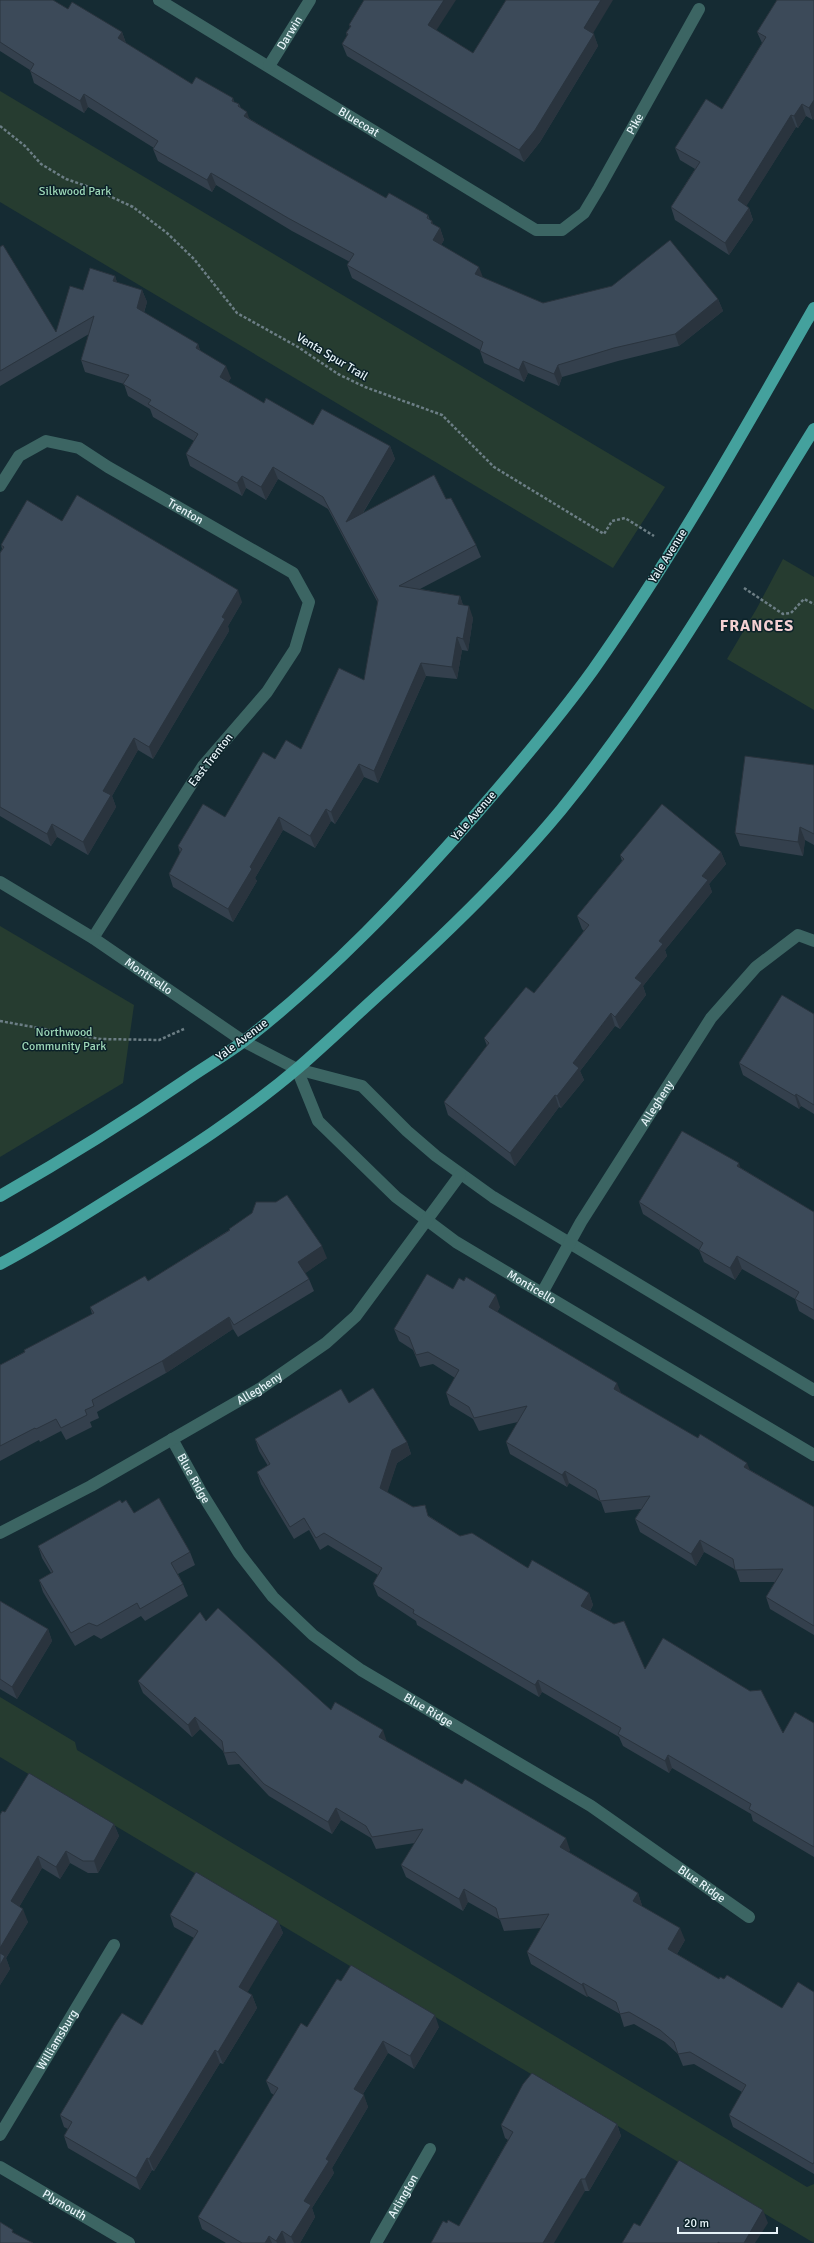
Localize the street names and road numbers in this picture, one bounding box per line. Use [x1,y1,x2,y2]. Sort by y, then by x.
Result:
street label: Darwin [273,13,306,53]
street label: Bluecoat [336,104,382,140]
street label: Pike [623,111,647,137]
street label: Venta Spur Trail [293,330,371,385]
street label: Trenton [165,495,206,528]
street label: Yale Avenue [645,526,691,586]
street label: East Trenton [185,730,237,790]
street label: Yale Avenue [448,788,500,844]
street label: Monticello [122,955,175,998]
street label: Yale Avenue [213,1016,271,1064]
street label: Allegheny [637,1077,677,1129]
street label: Monticello [504,1267,559,1307]
street label: Allegheny [234,1368,285,1408]
street label: Blue Ridge [174,1451,214,1506]
street label: Blue Ridge [401,1689,456,1730]
street label: Blue Ridge [675,1862,729,1906]
street label: Williamsburg [33,2007,81,2073]
street label: Arlington [384,2172,421,2221]
street label: Plymouth [40,2186,90,2224]

